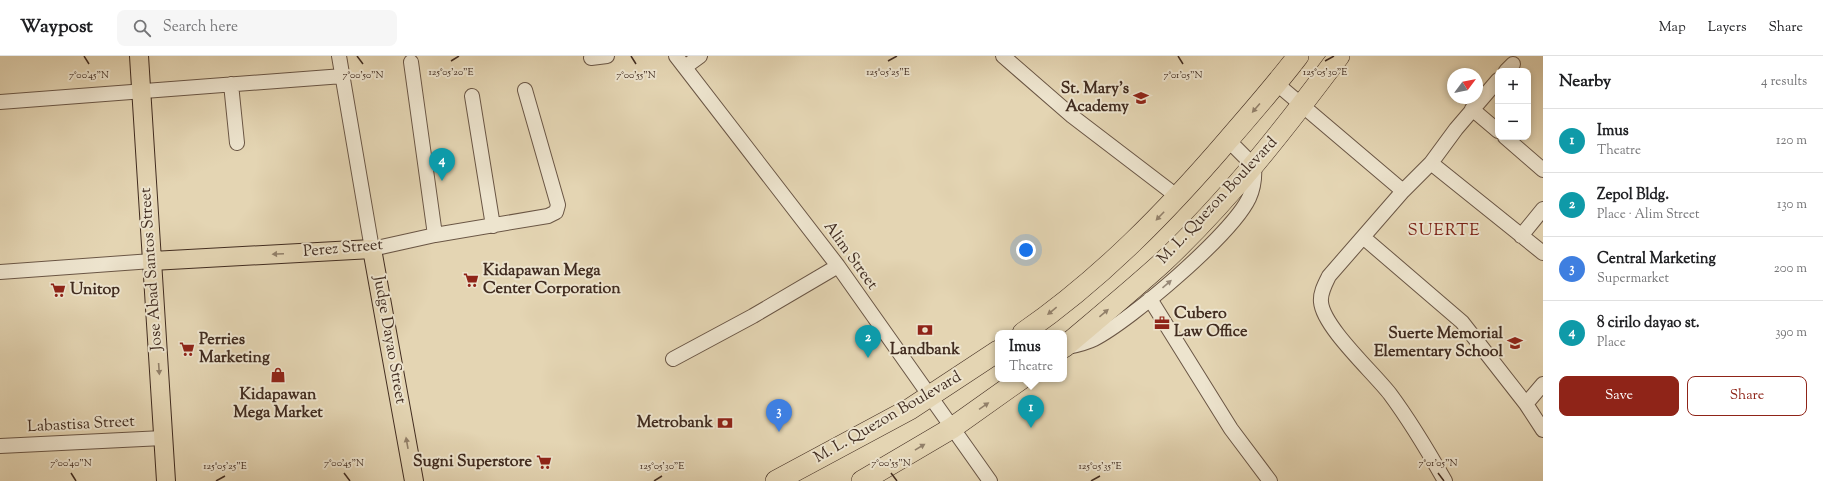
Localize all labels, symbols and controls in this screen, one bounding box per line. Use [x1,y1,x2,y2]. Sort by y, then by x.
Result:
search box [117,10,397,46]
text: Waypost [20,14,93,41]
icon: search [131,17,153,39]
text: Search here [163,17,238,38]
text: Map [1659,18,1686,38]
text: Layers [1708,18,1746,38]
text: Share [1768,18,1803,38]
text: 125°05'20"E [428,65,474,80]
text: 125°05'25"E [866,65,910,80]
text: 125°05'30"E [1303,65,1347,80]
text: 7°00'45"N [69,68,109,83]
text: 7°00'50"N [342,68,384,83]
text: 7°00'55"N [616,68,656,83]
text: 7°01'05"N [1163,68,1203,83]
north arrow [1447,68,1483,104]
map controls [1495,68,1531,140]
button: + [1495,68,1531,104]
text: Nearby [1559,70,1611,94]
text: 4 results [1761,73,1807,91]
place label: St. Mary's Academy [1061,78,1129,119]
school or university icon: St. Mary's Academy [1132,89,1150,107]
one-way arrow [1251,103,1260,113]
button: − [1495,104,1531,140]
text: Imus [1597,121,1629,142]
street label: M. L. Quezon Boulevard [1153,132,1283,270]
text: 1 [1570,132,1574,150]
text: 120 m [1776,132,1807,150]
text: Theatre [1597,142,1641,160]
pin: 4 [429,148,455,181]
text: Zepol Bldg. [1597,185,1669,206]
street label: Jose Abad Santos Street [135,186,169,352]
text: 2 [1569,196,1575,214]
text: 130 m [1777,196,1807,214]
text: Place · Alim Street [1597,206,1699,224]
one-way arrow [1155,211,1165,221]
street label: Alim Street [817,217,883,296]
district label: SUERTE [1407,219,1481,243]
street label: Perez Street [302,234,384,264]
your location [1016,240,1036,260]
text: Central Marketing [1597,249,1716,270]
one-way arrow [271,251,284,257]
place label: Kidapawan Mega Center Corporation [483,260,621,301]
text: 3 [1569,260,1575,278]
text: 200 m [1774,260,1807,278]
text: Supermarket [1597,270,1669,288]
supermarket icon: Kidapawan Mega Center Corporation [462,271,480,289]
street label: Judge Dayao Street [366,273,412,406]
place label: Unitop [70,279,120,302]
one-way arrow [1162,279,1172,289]
supermarket icon: Unitop [49,281,67,299]
place label: Cubero Law Office [1174,303,1248,344]
one-way arrow [1047,307,1058,316]
one-way arrow [1099,308,1110,317]
text: 8 cirilo dayao st. [1597,313,1700,334]
office icon: Cubero Law Office [1153,314,1171,332]
bank icon: Landbank [916,321,934,339]
place label: Suerte Memorial Elementary School [1374,323,1504,364]
text: 4 [1569,324,1575,342]
text: 390 m [1775,324,1807,342]
pin: 2 [855,325,881,358]
place label: Perries Marketing [199,329,270,370]
popup [995,330,1067,382]
school or university icon: Suerte Memorial Elementary School [1506,334,1524,352]
text: Place [1597,334,1626,352]
text: Imus [1009,337,1041,358]
place label: Landbank [890,339,960,362]
supermarket icon: Perries Marketing [178,340,196,358]
text: Theatre [1009,358,1053,376]
one-way arrow [155,363,162,375]
shop icon: Kidapawan Mega Market [269,366,287,384]
street label: M. L. Quezon Boulevard [810,366,966,470]
button: Save [1559,376,1679,416]
button: Share [1687,376,1807,416]
place label: Kidapawan Mega Market [233,384,323,425]
pin: 1 [1018,395,1044,428]
pin: 3 [766,399,792,432]
one-way arrow [979,402,990,410]
street label: Labastisa Street [27,411,136,439]
place label: Metrobank [637,412,713,435]
bank icon: Metrobank [716,414,734,432]
one-way arrow [404,437,410,449]
one-way arrow [914,444,926,451]
place label: Sugni Superstore [413,451,533,474]
supermarket icon: Sugni Superstore [535,453,553,471]
text: 7°00'40"N [50,456,92,471]
text: 7°00'45"N [324,456,364,471]
text: 7°00'55"N [871,456,911,471]
text: 7°01'05"N [1418,456,1458,471]
text: 125°05'25"E [203,459,247,474]
text: 125°05'30"E [640,459,684,474]
text: 125°05'35"E [1078,459,1122,474]

